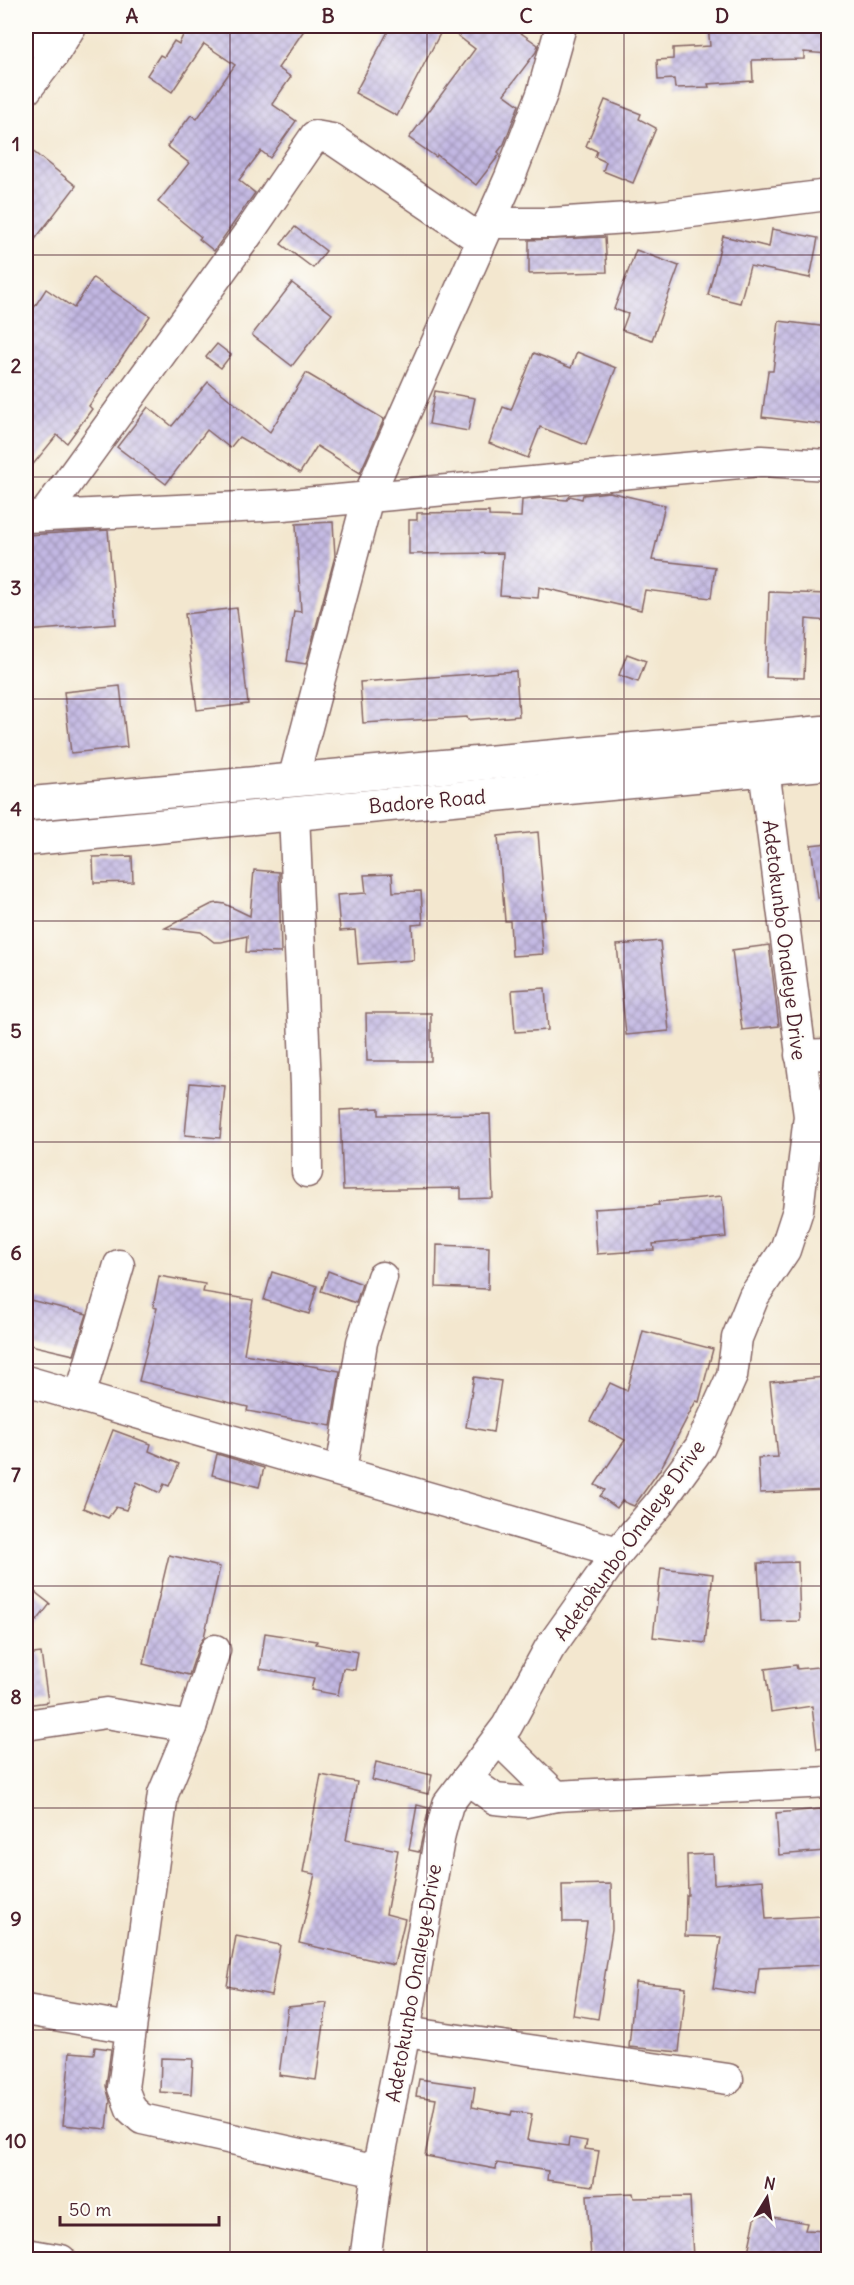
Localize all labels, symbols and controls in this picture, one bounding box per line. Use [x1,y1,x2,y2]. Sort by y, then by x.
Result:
text: A [126,3,139,28]
text: B [321,3,335,28]
text: C [519,3,533,28]
text: D [715,3,729,28]
text: 1 [12,131,20,156]
text: 2 [11,353,22,378]
text: 3 [10,575,22,600]
street label: Badore Road [367,783,487,819]
text: 4 [10,796,22,821]
street label: Adetokunbo Onaleye Drive [758,819,812,1061]
text: 5 [10,1018,22,1043]
text: 6 [10,1240,22,1265]
street label: Adetokunbo Onaleye Drive [548,1435,710,1645]
text: 7 [11,1462,21,1487]
text: 8 [10,1684,22,1709]
street label: Adetokunbo Onaleye Drive [380,1862,446,2104]
text: 9 [10,1906,22,1931]
text: 10 [5,2128,27,2153]
north arrow [737,2168,797,2228]
text: N [763,2172,777,2194]
scale bar [60,2189,219,2227]
text: 50 m [69,2198,111,2221]

